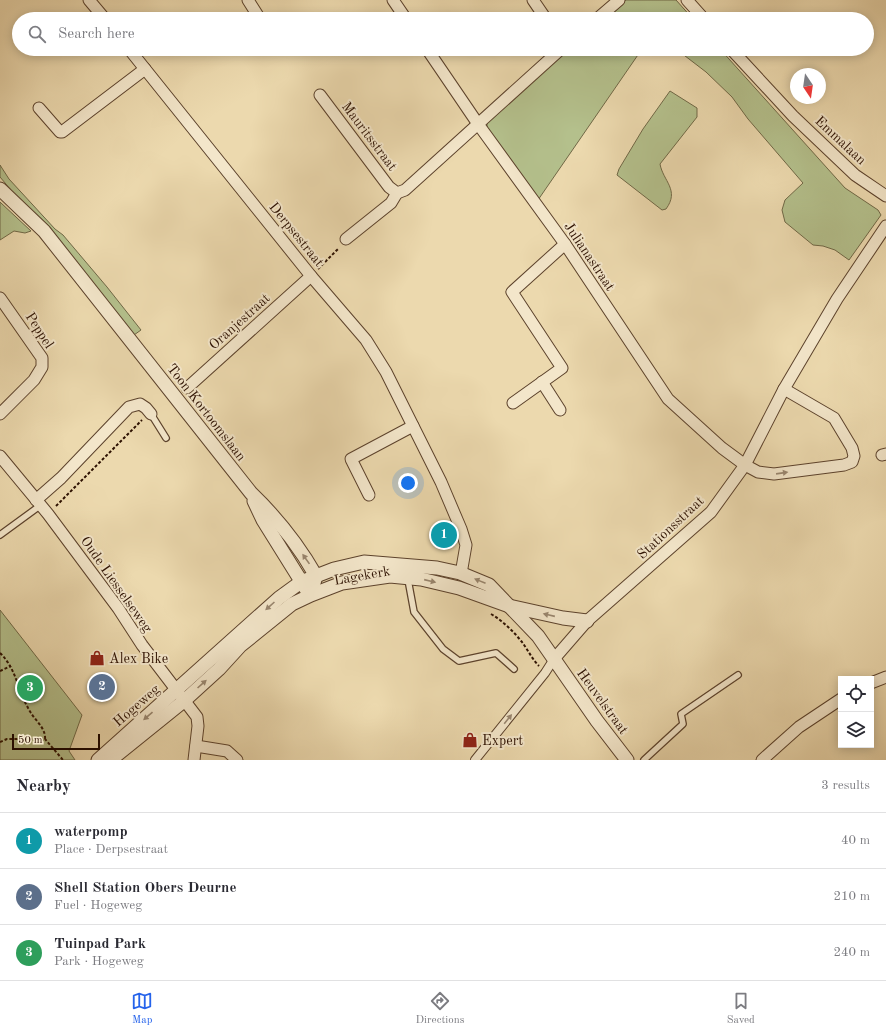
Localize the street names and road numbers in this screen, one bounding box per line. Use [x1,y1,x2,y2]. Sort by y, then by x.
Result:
street label: Mauritsstraat [339,100,400,174]
street label: Emmalaan [812,114,869,168]
street label: Derpsestraat [266,200,326,270]
street label: Julianastraat [561,220,617,293]
street label: Oranjestraat [207,291,273,353]
street label: Peppel [22,310,56,351]
street label: Toon Kortoomslaan [164,361,249,464]
street label: Stationsstraat [635,493,707,562]
street label: Oude Liesselseweg [78,534,155,635]
street label: Lagekerk [333,564,391,588]
street label: Heuvelstraat [574,666,631,737]
street label: Hogeweg [111,682,163,729]

